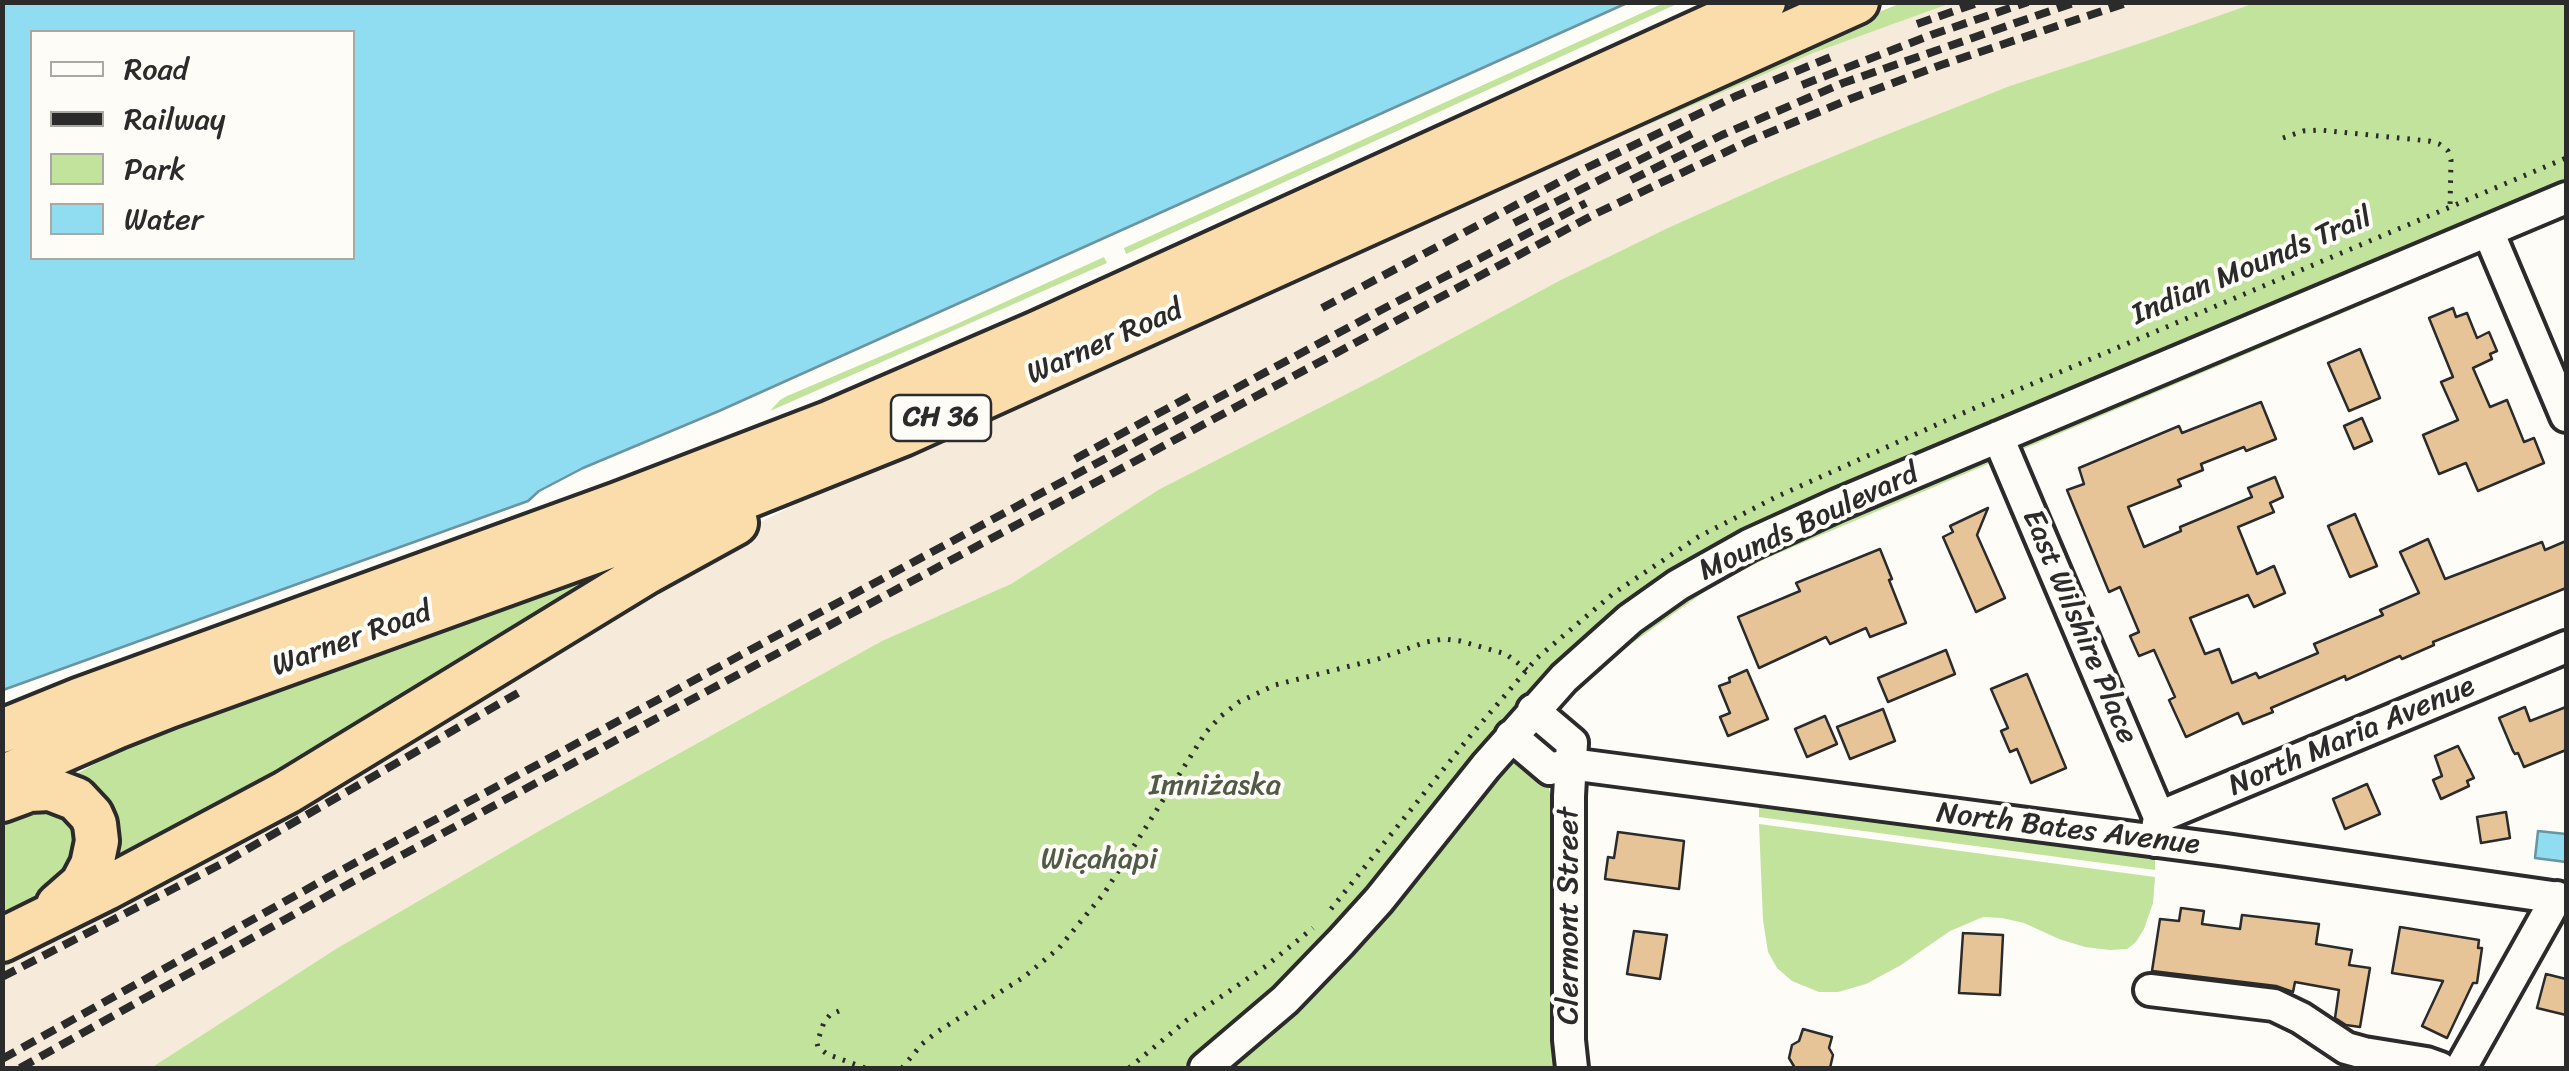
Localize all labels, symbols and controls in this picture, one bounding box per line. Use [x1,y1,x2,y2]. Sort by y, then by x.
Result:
legend [30,30,355,260]
text: Road [124,42,188,96]
text: Railway [124,92,225,146]
text: Park [124,142,186,196]
text: Water [124,192,203,246]
street label: Indian Mounds Trail [2127,200,2377,334]
street label: Warner Road [1022,293,1188,393]
road number: CH 36 [891,395,991,441]
street label: Mounds Boulevard [1693,456,1925,590]
street label: East Wilshire Place [2013,504,2145,750]
street label: Warner Road [268,595,436,685]
street label: North Maria Avenue [2224,669,2480,805]
park label: Imniżaska [1149,768,1281,804]
street label: North Bates Avenue [1934,796,2202,864]
street label: Clermont Street [1551,807,1587,1025]
park label: Wic̣aḣapi [1041,842,1157,878]

